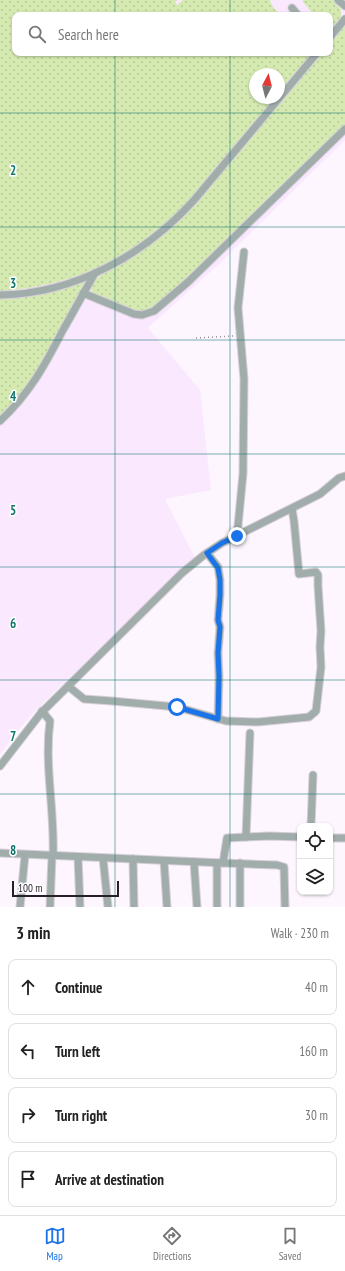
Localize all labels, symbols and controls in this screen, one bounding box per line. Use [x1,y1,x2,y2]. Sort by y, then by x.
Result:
search box [12,12,333,56]
icon: search [26,23,48,45]
text: Search here [58,25,119,44]
north arrow [249,68,285,104]
text: 2 [10,162,16,179]
text: 3 [10,275,16,292]
text: 4 [10,388,17,405]
text: 5 [10,502,16,519]
route end [228,527,246,545]
text: 6 [10,615,16,632]
route start [168,698,186,716]
text: 7 [10,728,16,745]
map controls [297,823,333,895]
button: locate [297,823,333,859]
text: 8 [10,842,16,859]
button: layers [297,859,333,895]
scale bar [12,879,119,898]
text: 100 m [18,881,42,895]
text: 3 min [16,922,50,944]
text: Walk · 230 m [271,925,329,942]
icon: ahead [17,976,39,998]
text: Continue [55,978,102,997]
text: 40 m [305,979,328,996]
icon: left [17,1040,39,1062]
text: Turn left [55,1042,100,1061]
text: 160 m [299,1043,328,1060]
icon: right [17,1104,39,1126]
text: Turn right [55,1106,107,1125]
text: 30 m [305,1107,328,1124]
icon: arrive [17,1168,39,1190]
text: Arrive at destination [55,1170,164,1189]
tab: Map [44,1225,66,1263]
tab: Directions [153,1225,191,1263]
tab: Saved [279,1225,301,1263]

